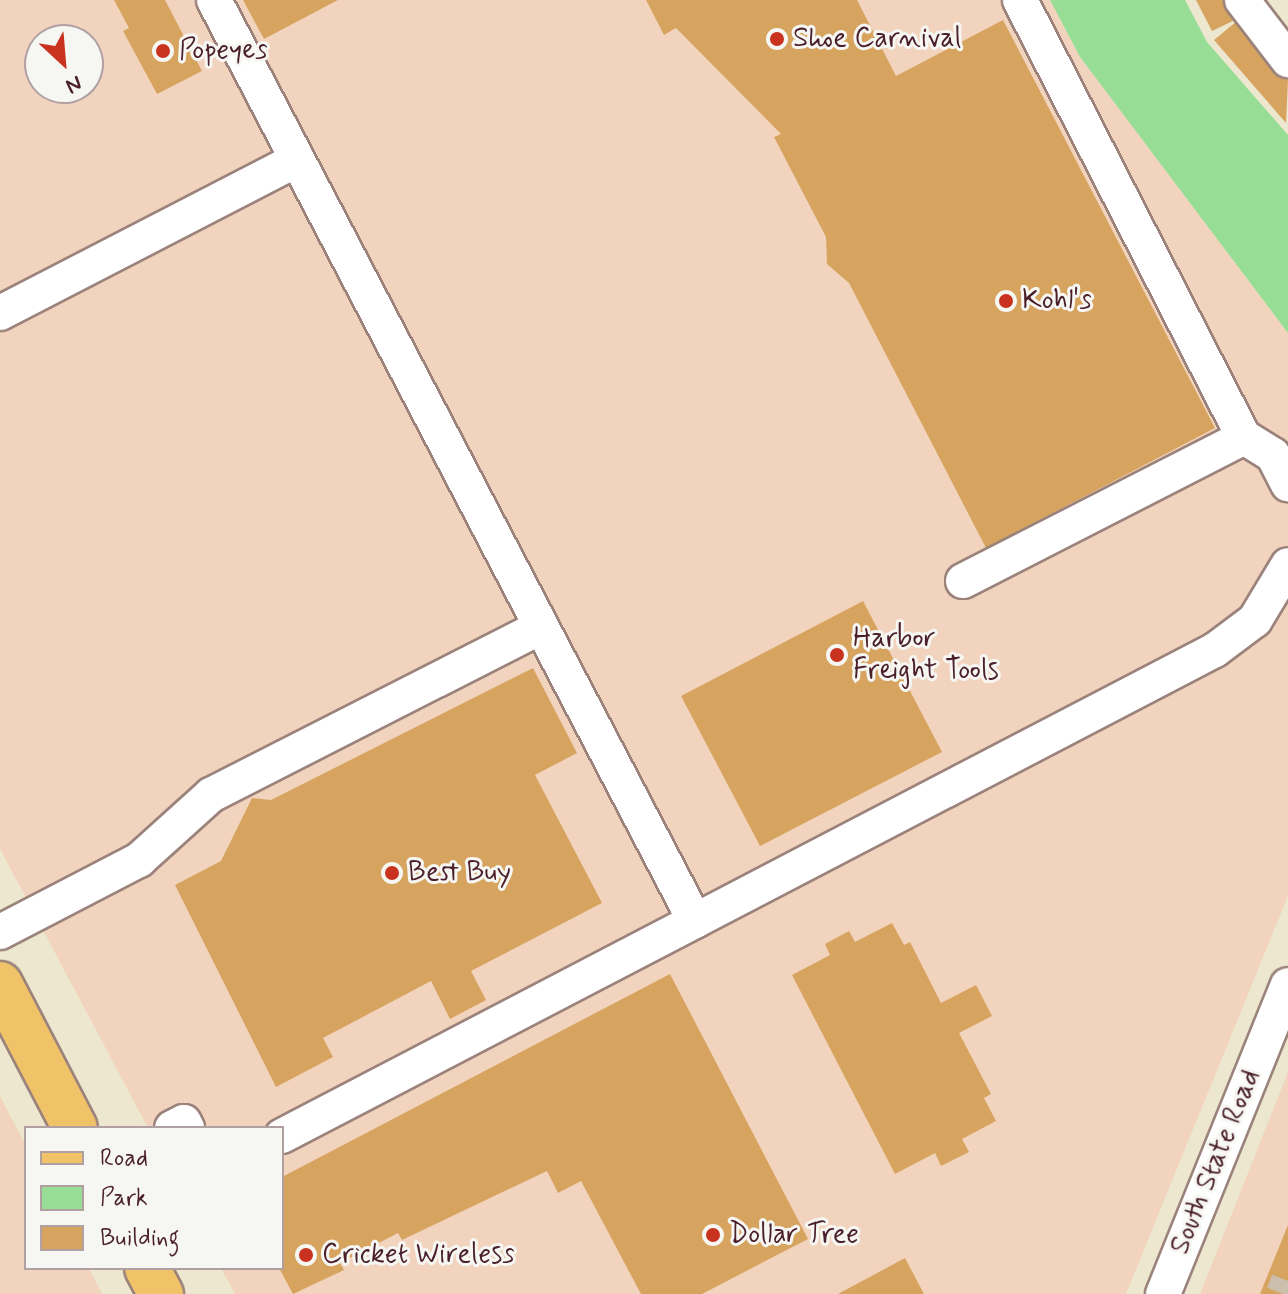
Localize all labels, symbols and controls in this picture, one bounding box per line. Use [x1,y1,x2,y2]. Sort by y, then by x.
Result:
place label: Shoe Carnival [793,22,965,56]
north arrow [24,24,104,104]
marker: Shoe Carnival [768,30,786,48]
place label: Popeyes [179,34,268,68]
marker: Popeyes [154,42,172,60]
text: N [61,68,86,100]
place label: Kohl's [1022,284,1092,318]
marker: Kohl's [997,292,1015,310]
place label: Harbor Freight Tools [853,622,999,688]
marker: Harbor Freight Tools [828,646,846,664]
place label: Best Buy [408,856,511,890]
marker: Best Buy [383,864,401,882]
street label: South State Road [1164,1065,1268,1259]
legend [24,1126,284,1270]
text: Road [100,1143,148,1174]
text: Park [100,1183,148,1214]
place label: Dollar Tree [729,1218,855,1252]
text: Building [100,1223,180,1254]
marker: Dollar Tree [704,1226,722,1244]
place label: Cricket Wireless [322,1238,515,1272]
marker: Cricket Wireless [297,1246,315,1264]

